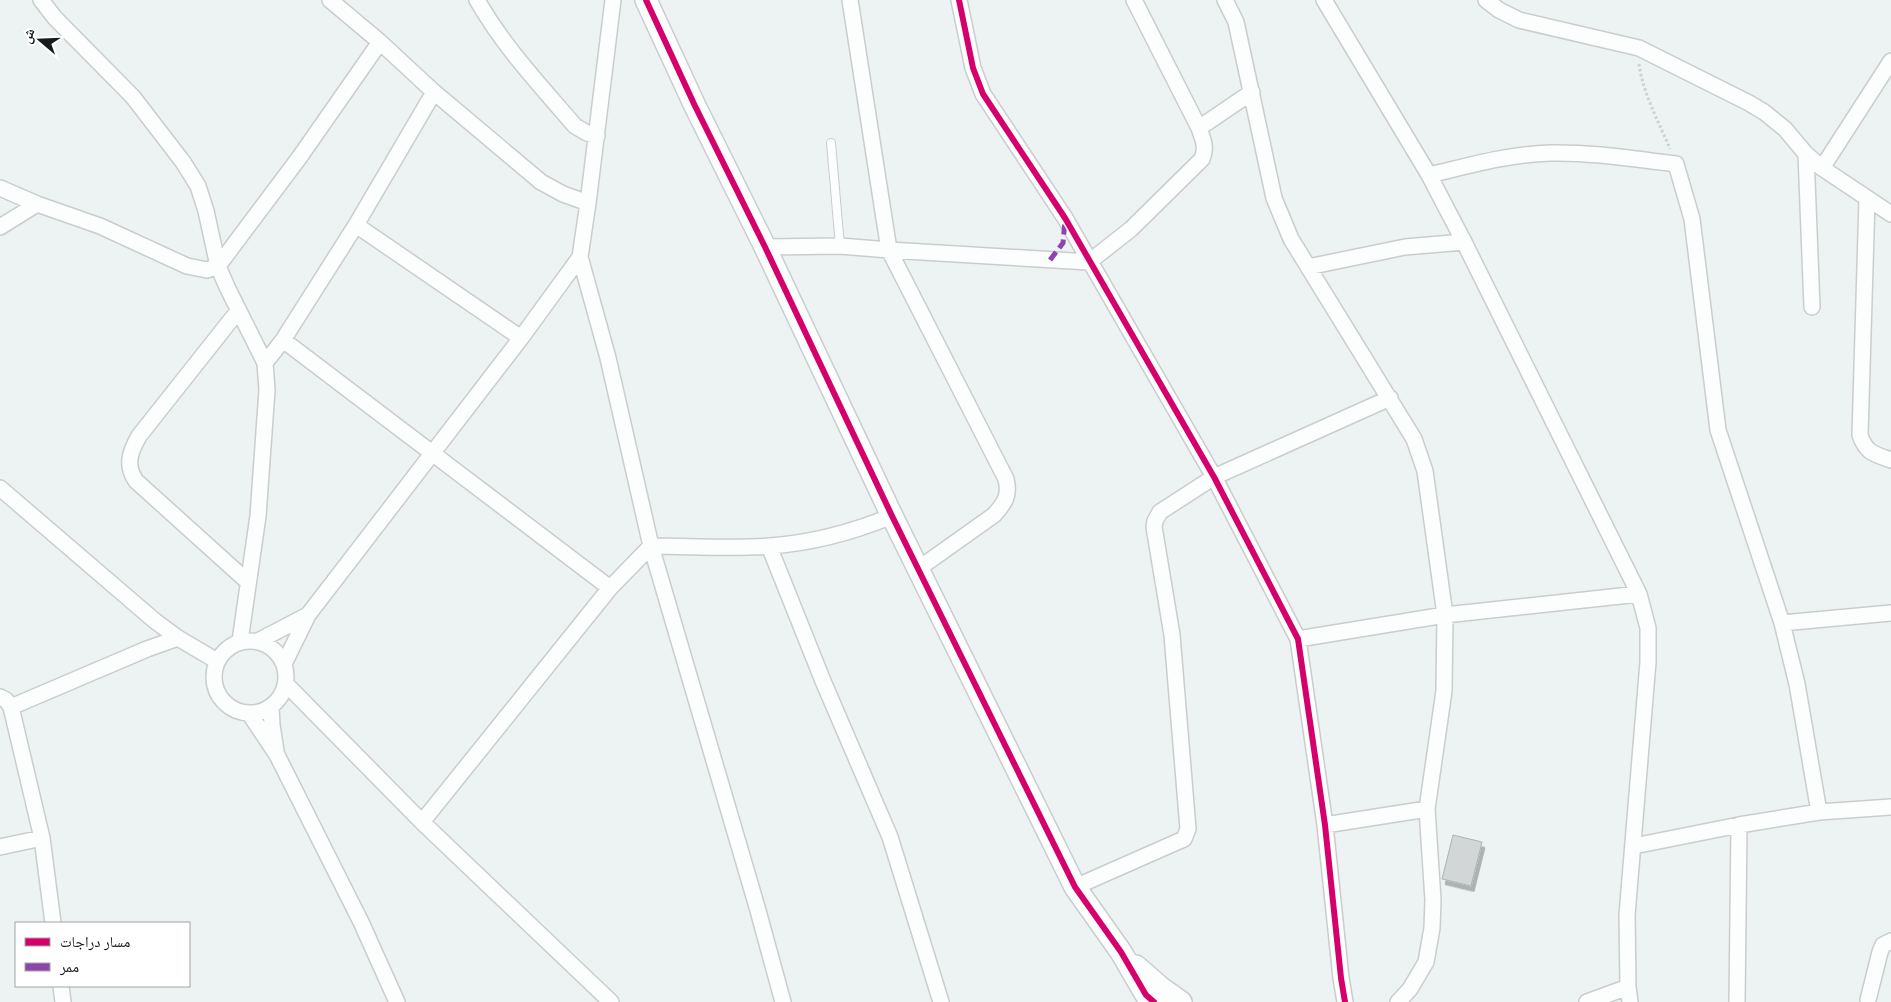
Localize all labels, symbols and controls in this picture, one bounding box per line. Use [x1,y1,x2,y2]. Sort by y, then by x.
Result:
north arrow [15,15,65,65]
text: ش [19,26,40,46]
legend [15,922,190,987]
text: مسار دراجات [60,934,131,953]
text: ممر [59,959,79,978]

